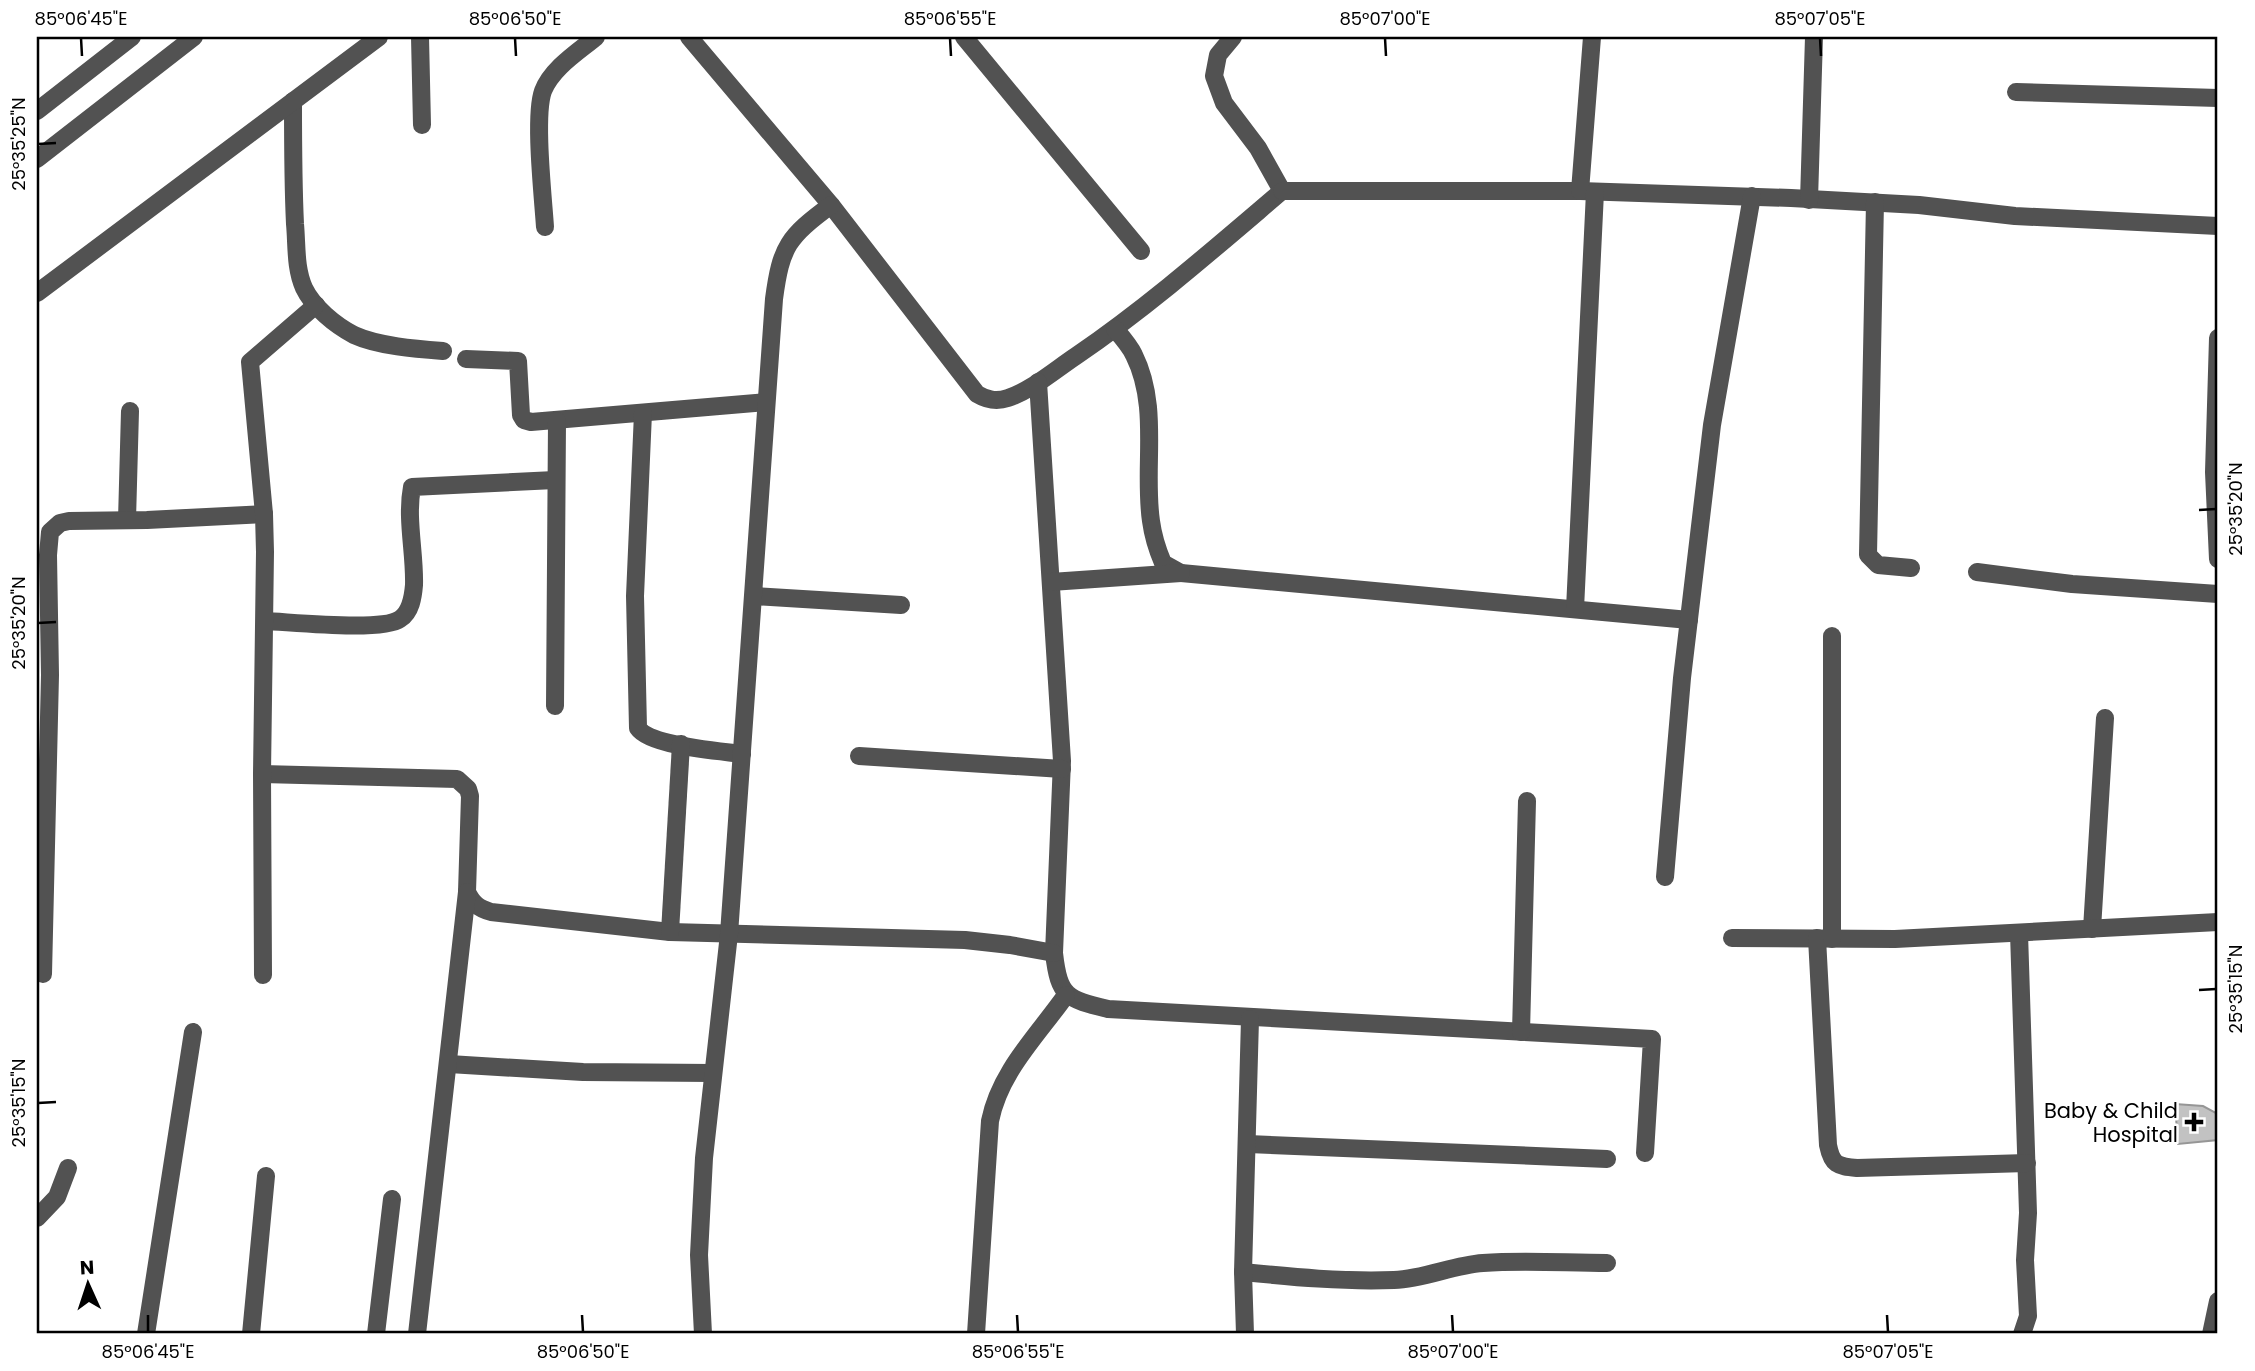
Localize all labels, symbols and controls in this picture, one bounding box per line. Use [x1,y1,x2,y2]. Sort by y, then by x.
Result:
text: 85°06'45"E [35,6,127,31]
text: 85°06'50"E [469,6,561,31]
text: 85°06'55"E [904,6,996,31]
text: 85°07'00"E [1339,6,1431,31]
text: 85°07'05"E [1774,6,1866,31]
text: 25°35'25"N [6,97,31,191]
text: 25°35'20"N [2223,462,2248,556]
text: 25°35'20"N [6,576,31,670]
text: 25°35'15"N [2223,945,2248,1033]
text: 25°35'15"N [6,1059,31,1147]
place label: Baby & Child Hospital [2044,1096,2178,1149]
marker: Baby & Child Hospital [2184,1112,2204,1132]
north arrow [52,1248,122,1318]
text: N [79,1254,95,1281]
text: 85°06'45"E [102,1339,194,1364]
text: 85°06'50"E [537,1339,629,1364]
text: 85°06'55"E [972,1339,1064,1364]
text: 85°07'00"E [1407,1339,1499,1364]
text: 85°07'05"E [1842,1339,1934,1364]

